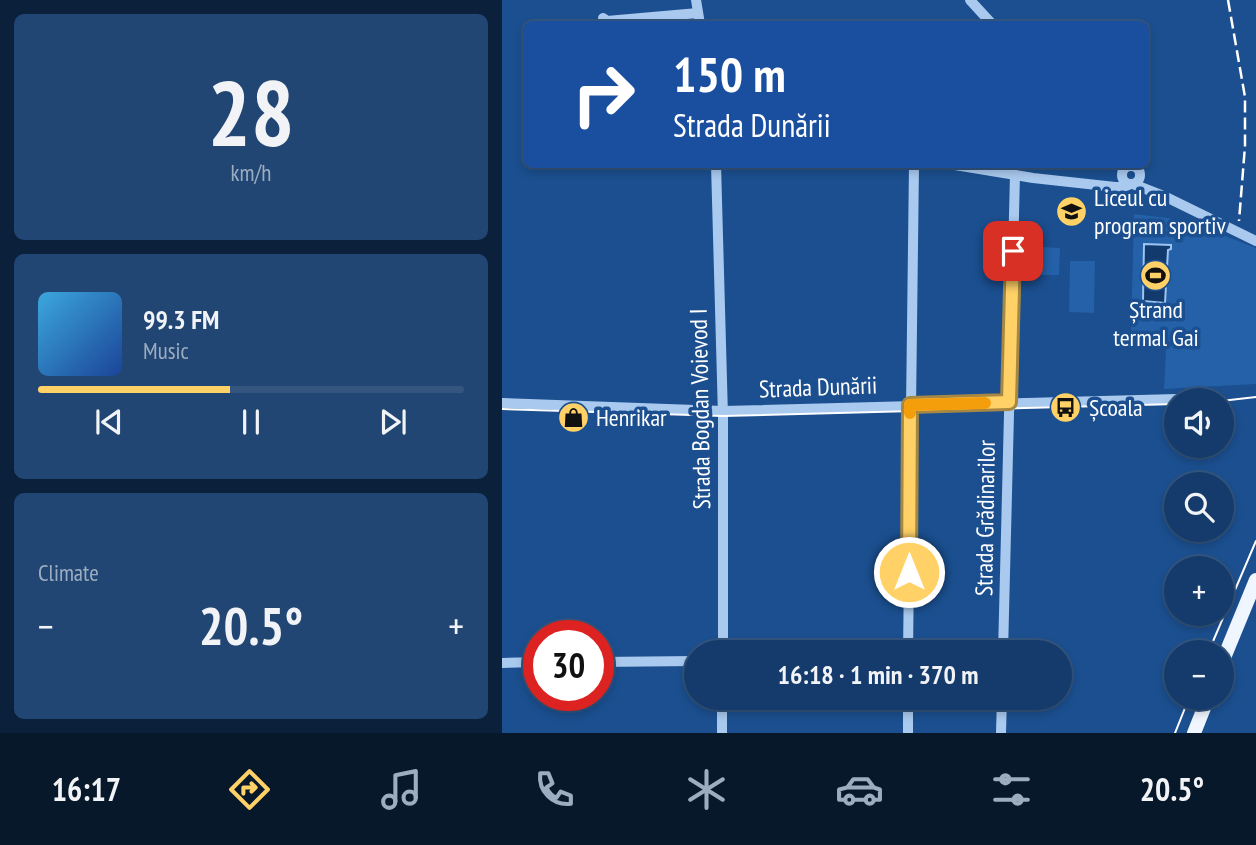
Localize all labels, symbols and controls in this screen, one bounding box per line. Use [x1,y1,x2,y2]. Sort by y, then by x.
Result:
text: 150 m [673,42,786,106]
icon: right [558,49,649,140]
text: 28 [208,53,295,171]
text: Strada Dunării [673,104,831,146]
text: km/h [231,158,271,187]
place label: Liceul cu program sportiv [1094,182,1227,241]
school or university icon: Liceul cu program sportiv [1054,194,1088,228]
pin [983,221,1043,281]
icon: arrive [994,232,1032,270]
sports icon: Ștrand termal Gai [1139,258,1173,292]
place label: Ștrand termal Gai [1113,294,1199,353]
text: 99.3 FM [143,303,219,336]
street label: Strada Bogdan Voievod I [683,308,717,510]
text: Music [143,336,189,365]
street label: Strada Dunării [758,369,878,405]
map controls [1164,388,1234,710]
button: sound [1164,388,1234,458]
bus stop icon: Școala [1049,390,1083,424]
place label: Școala [1089,392,1143,423]
shop icon: Henrikar [556,400,590,434]
place label: Henrikar [596,402,667,433]
icon: previous [90,403,128,441]
icon: pause [232,403,270,441]
icon: next [374,403,412,441]
street label: Strada Grădinarilor [968,439,1002,596]
button: search [1164,472,1234,542]
position arrow [872,535,946,609]
button: + [1164,556,1234,626]
text: Climate [38,558,99,587]
text: 20.5° [199,592,303,659]
text: − [38,601,54,650]
text: + [448,601,464,650]
speed limit sign: 30 [523,620,614,711]
button: − [1164,640,1234,710]
text: 16:18 · 1 min · 370 m [778,658,978,691]
icon: directions [225,765,274,814]
icon: music [377,765,426,814]
icon: phone [530,765,579,814]
icon: climate [682,765,731,814]
icon: car [835,765,884,814]
icon: filters [987,765,1036,814]
text: 16:17 [52,768,121,810]
text: 20.5° [1140,768,1204,810]

